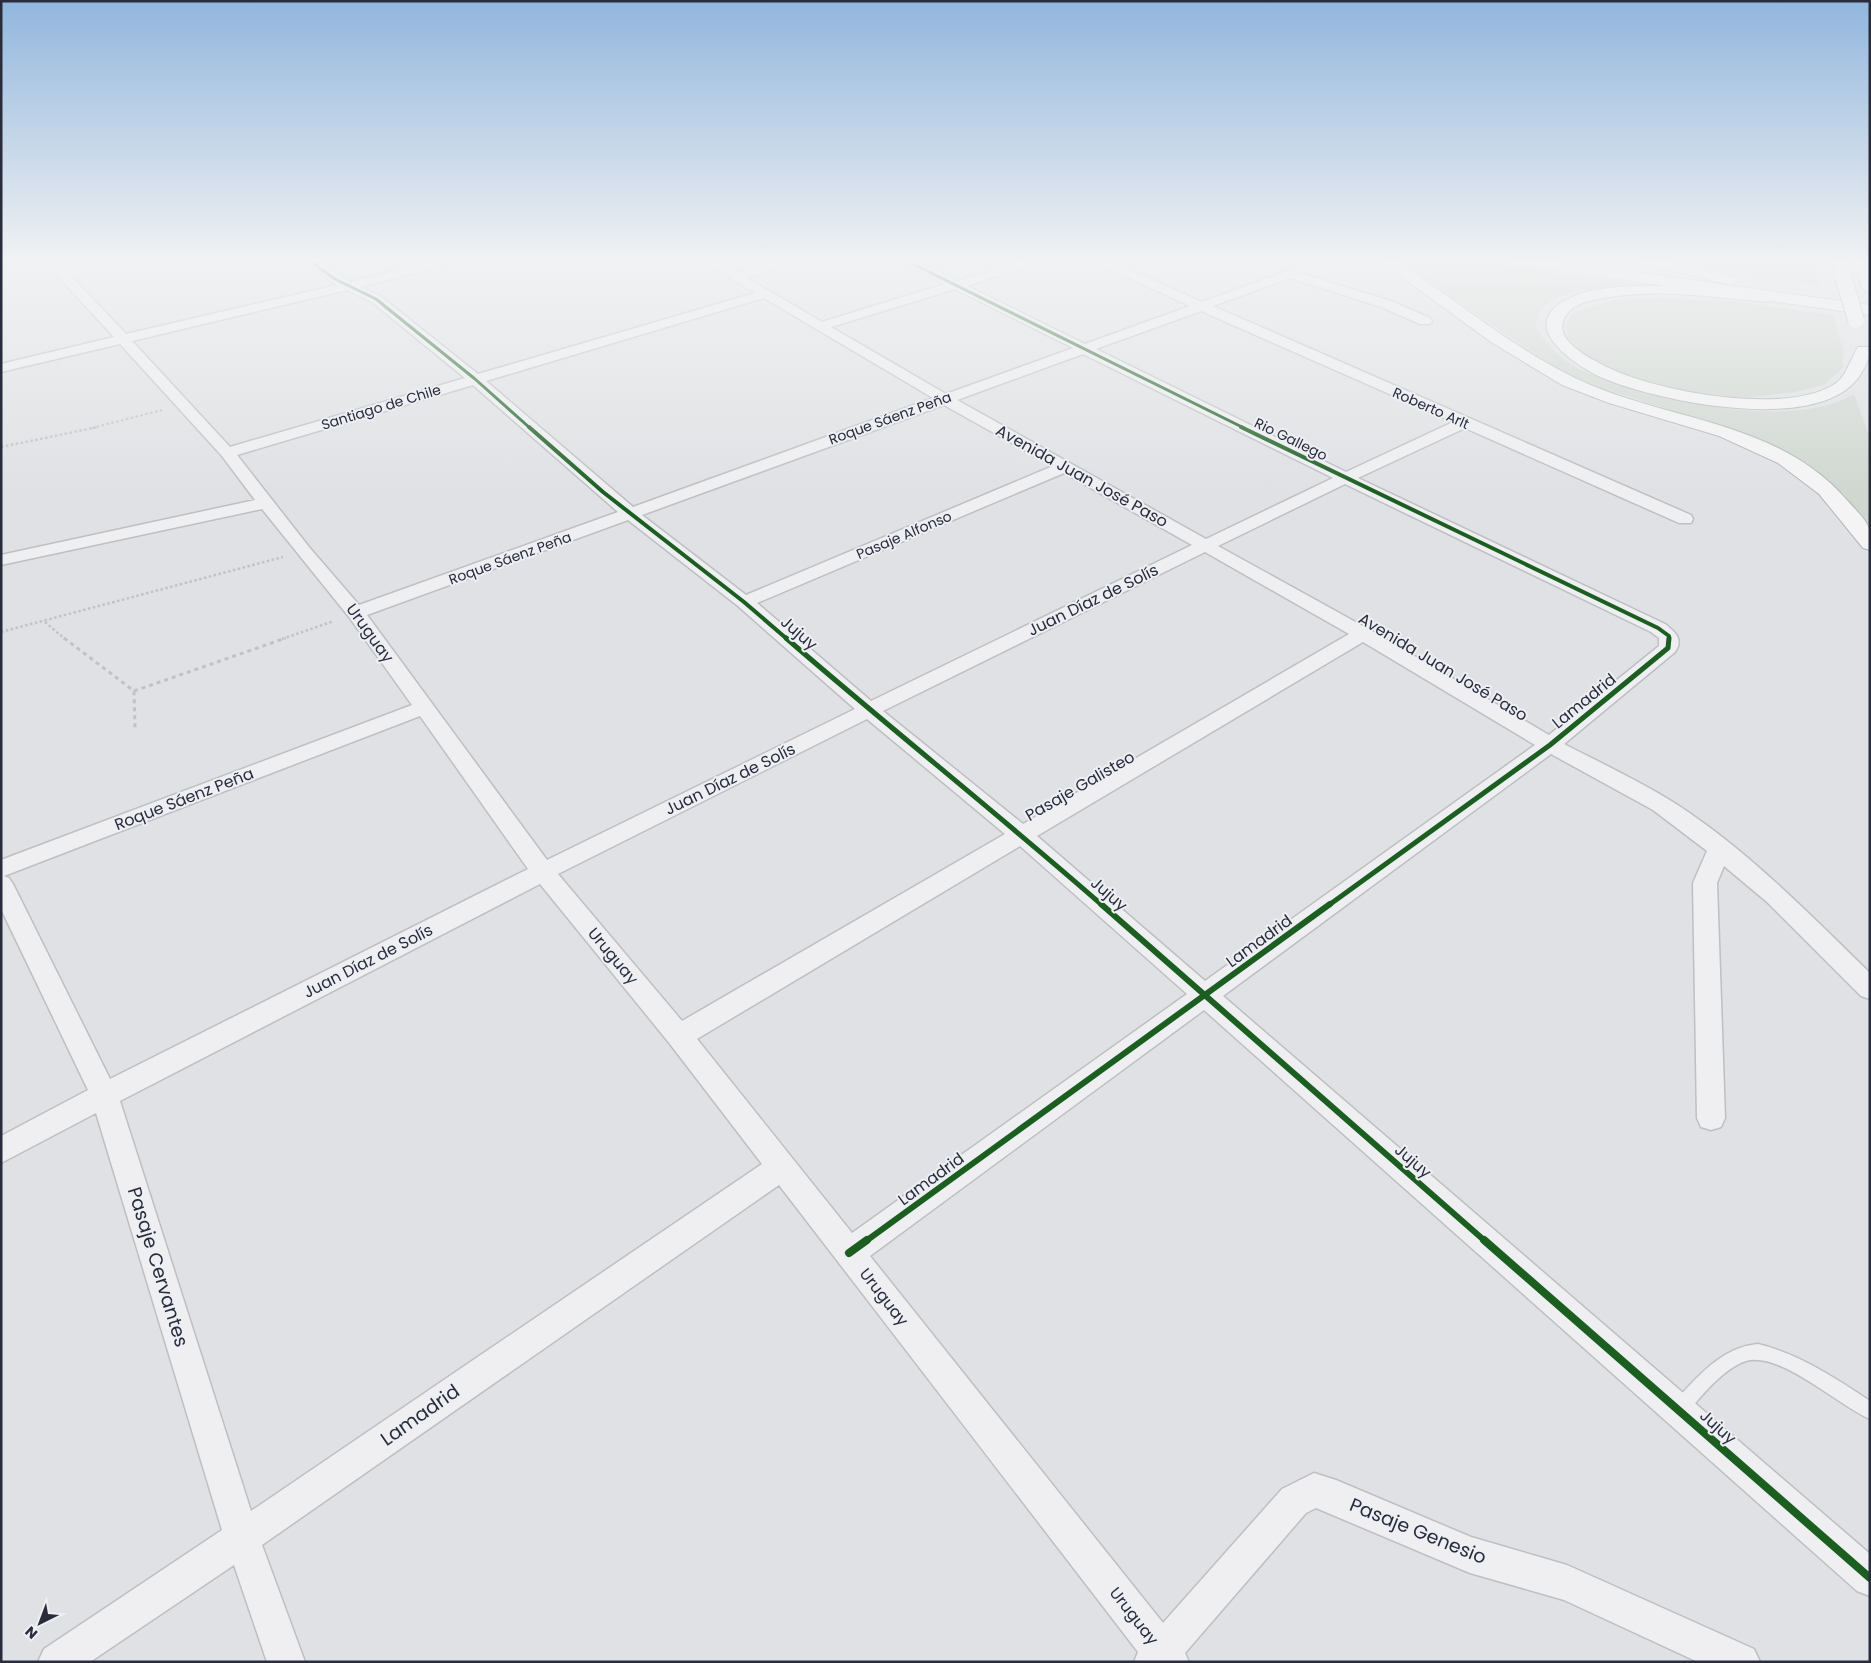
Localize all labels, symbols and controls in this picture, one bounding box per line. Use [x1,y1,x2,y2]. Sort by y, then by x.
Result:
street label: Santiago de Chile [319,379,444,435]
street label: Roberto Arlt [1390,382,1472,434]
street label: Roque Sáenz Peña [826,387,954,449]
street label: Rio Gallego [1251,413,1331,465]
street label: Avenida Juan José Paso [992,419,1172,533]
street label: Pasaje Alfonso [853,506,955,564]
street label: Roque Sáenz Peña [446,527,574,589]
street label: Juan Díaz de Solís [1024,558,1162,642]
street label: Uruguay [341,599,399,667]
street label: Avenida Juan José Paso [1354,607,1532,727]
street label: Jujuy [776,611,822,655]
street label: Lamadrid [1547,668,1621,734]
street label: Juan Díaz de Solís [661,737,799,821]
street label: Pasaje Galisteo [1021,745,1139,827]
street label: Roque Sáenz Peña [111,762,257,836]
street label: Jujuy [1086,872,1132,916]
street label: Lamadrid [1221,909,1297,973]
street label: Juan Díaz de Solís [299,918,437,1004]
street label: Uruguay [582,923,644,989]
street label: Jujuy [1390,1139,1436,1183]
street label: Lamadrid [893,1147,969,1211]
street label: Pasaje Cervantes [121,1184,195,1350]
street label: Uruguay [854,1263,914,1331]
street label: Lamadrid [375,1378,465,1452]
street label: Jujuy [1695,1404,1741,1450]
street label: Pasaje Genesio [1346,1491,1490,1571]
street label: Uruguay [1104,1582,1164,1650]
north arrow [15,1598,65,1648]
text: N [21,1622,42,1644]

